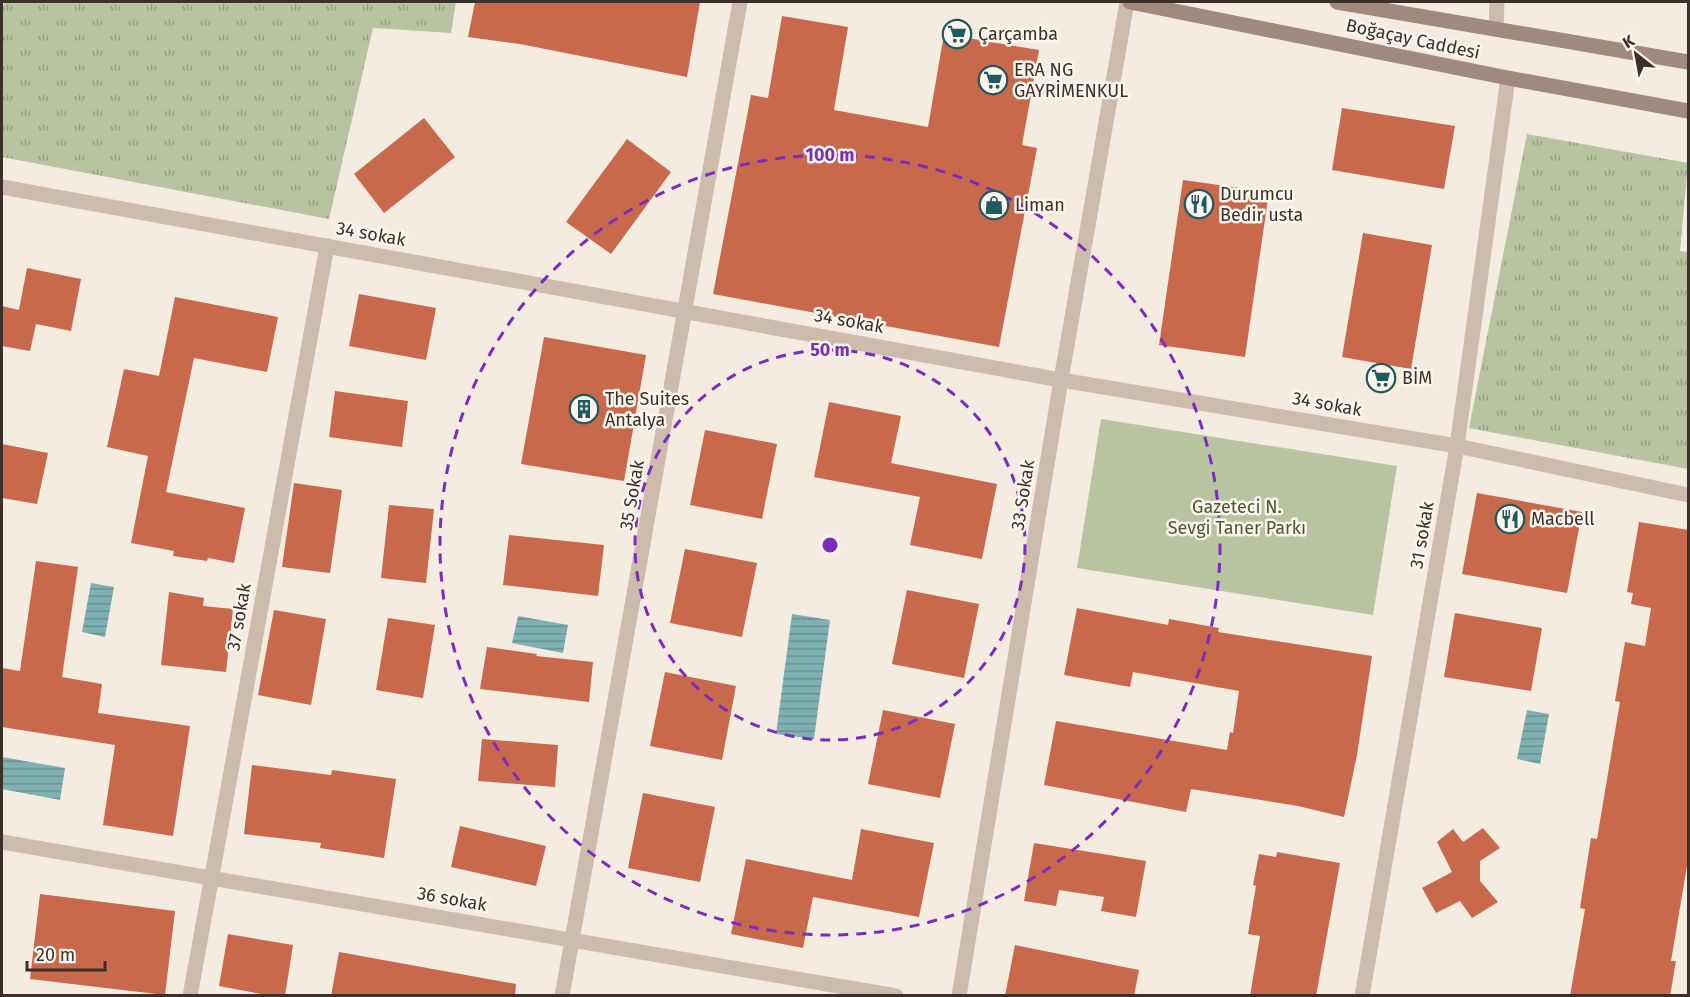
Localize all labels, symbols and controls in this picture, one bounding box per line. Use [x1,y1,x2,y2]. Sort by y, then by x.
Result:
street label: Boğaçay Caddesi [1344,14,1482,64]
supermarket icon: Çarçamba [941,18,973,50]
place label: Çarçamba [978,23,1058,45]
north arrow [1606,24,1666,84]
text: K [1619,30,1639,52]
place label: ERA NG GAYRİMENKUL [1014,59,1128,102]
supermarket icon: ERA NG GAYRİMENKUL [977,64,1009,96]
text: 100 m [806,144,854,166]
place label: Durumcu Bedir usta [1220,183,1303,226]
restaurant icon: Durumcu Bedir usta [1183,188,1215,220]
shop icon: Liman [978,189,1010,221]
place label: Liman [1015,194,1065,216]
street label: 34 sokak [335,217,408,251]
street label: 34 sokak [813,304,886,338]
text: 50 m [810,339,850,361]
supermarket icon: BİM [1365,362,1397,394]
place label: BİM [1402,367,1432,389]
street label: 34 sokak [1291,387,1364,421]
place label: The Suites Antalya [605,388,689,431]
building icon: The Suites Antalya [568,393,600,425]
street label: 35 Sokak [615,457,649,532]
street label: 33 Sokak [1007,457,1040,532]
park label: Gazeteci N. Sevgi Taner Parkı [1168,496,1306,539]
street label: 31 sokak [1405,499,1439,570]
restaurant icon: Macbell [1494,503,1526,535]
place label: Macbell [1531,508,1594,530]
centre of rings [820,535,840,555]
street label: 37 sokak [222,581,256,653]
street label: 36 sokak [416,882,489,916]
scale bar [27,934,105,972]
text: 20 m [36,944,75,966]

